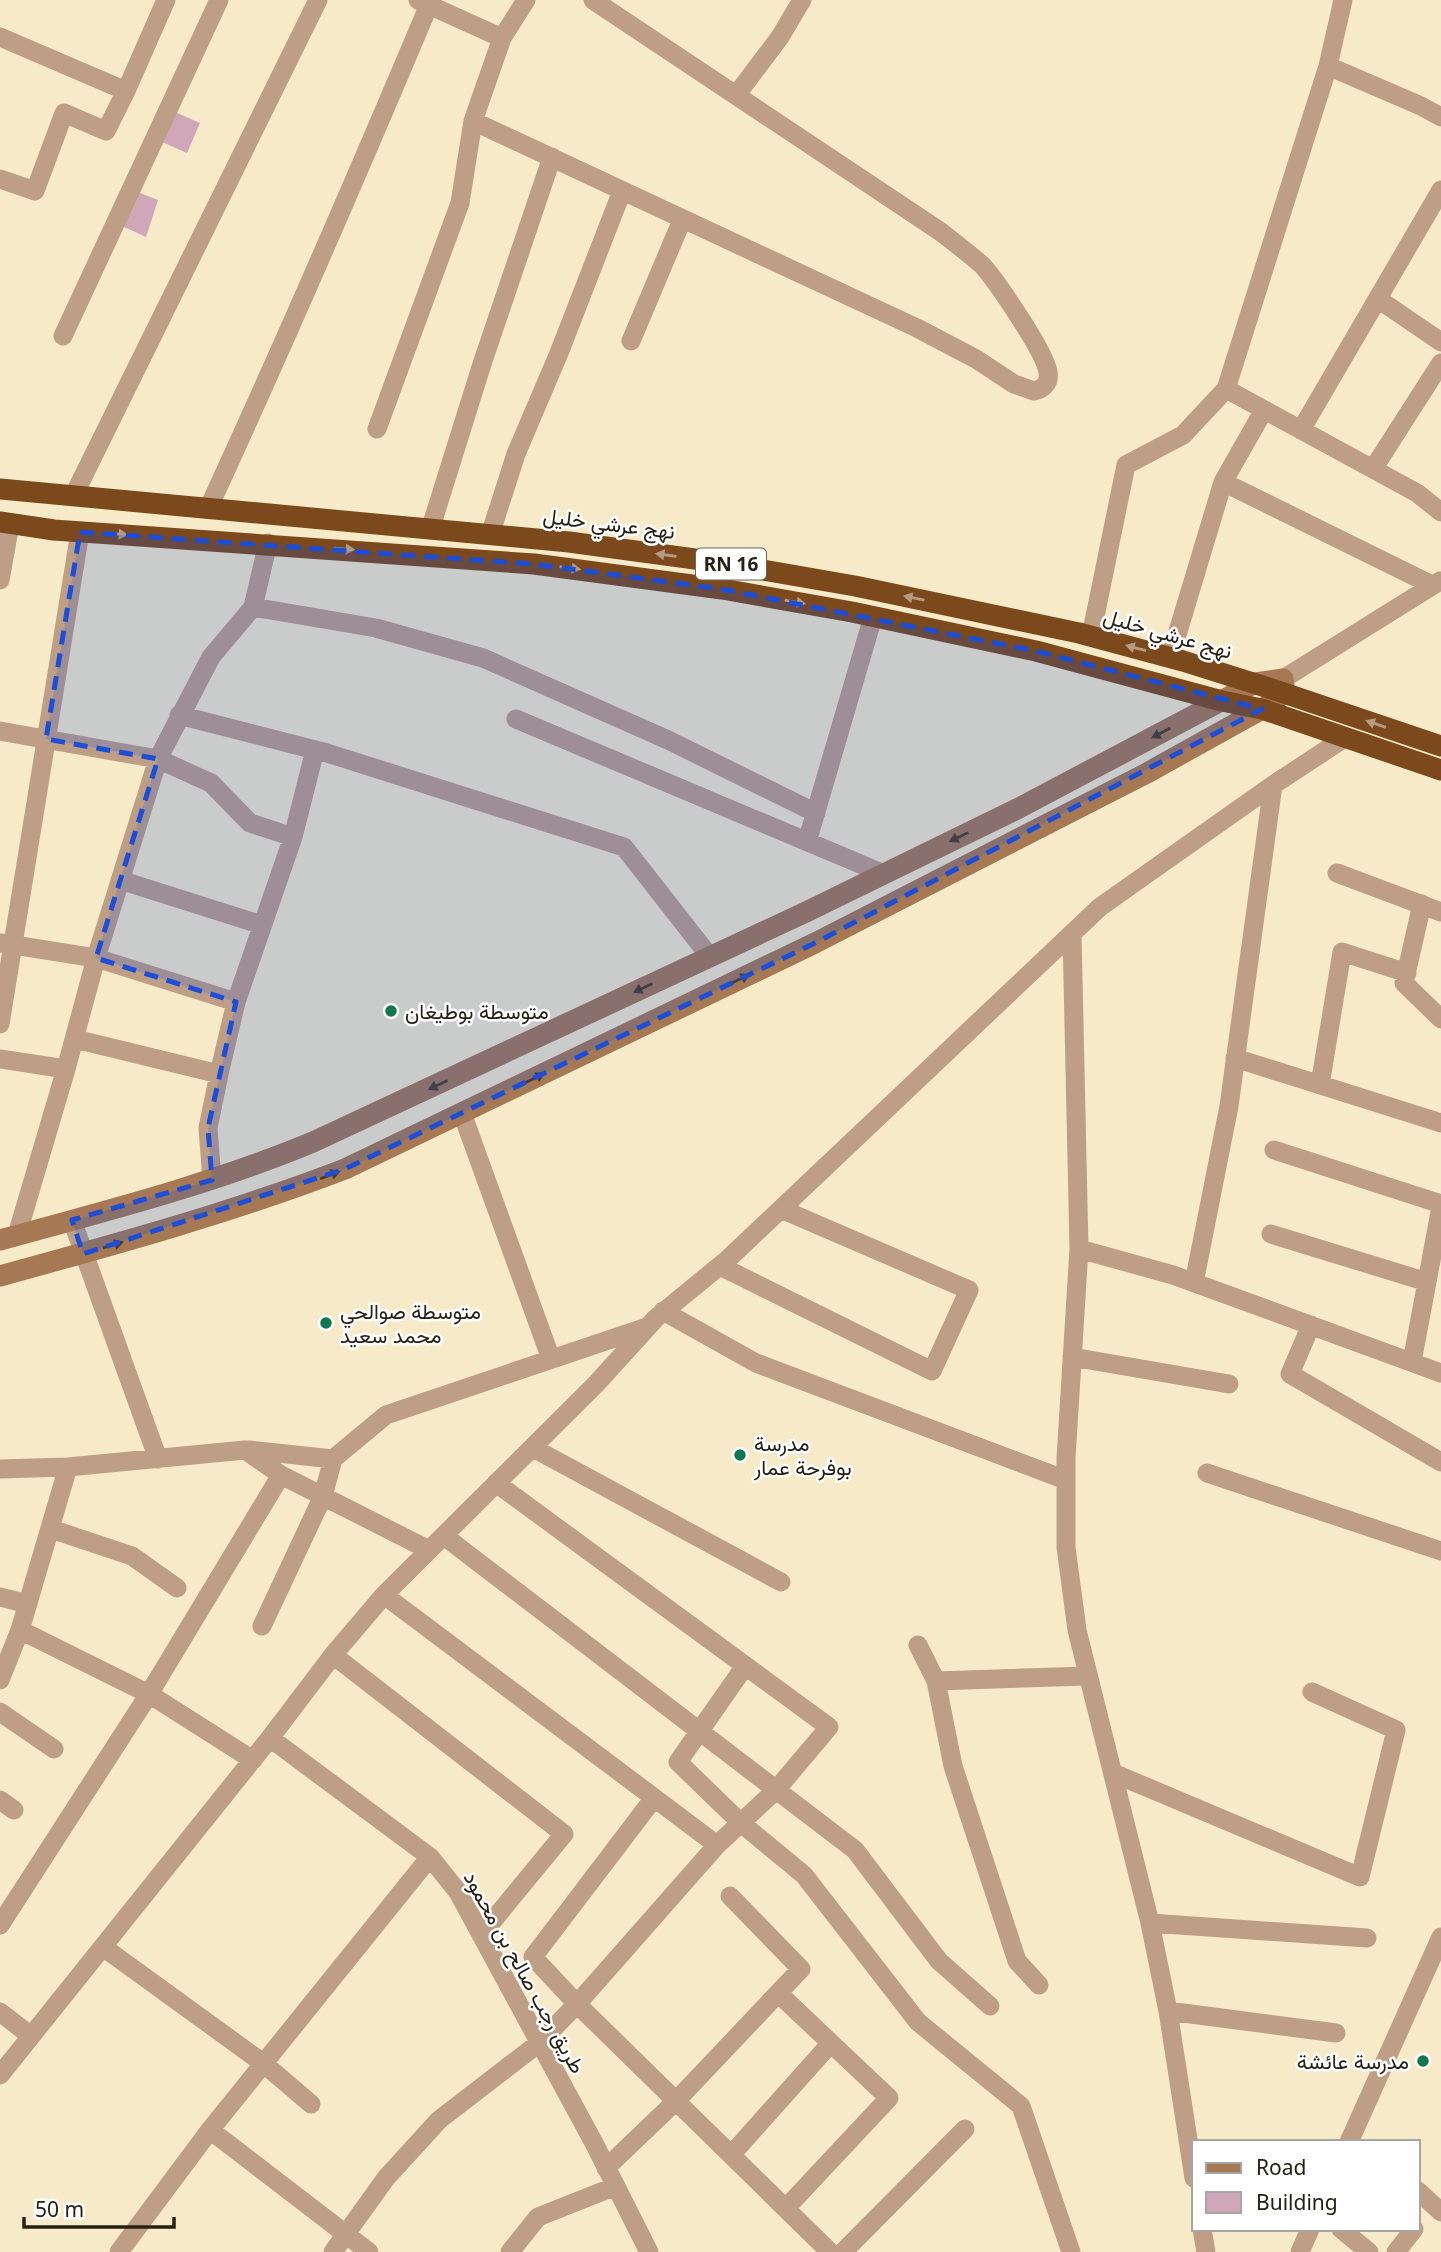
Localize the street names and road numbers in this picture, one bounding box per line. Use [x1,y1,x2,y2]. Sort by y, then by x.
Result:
street label: نهج عرشي خليل [541,501,677,549]
road number: RN 16 [696,548,766,580]
street label: نهج عرشي خليل [1099,601,1236,669]
street label: طريق رجب صالح بن محمود [457,1866,592,2079]

